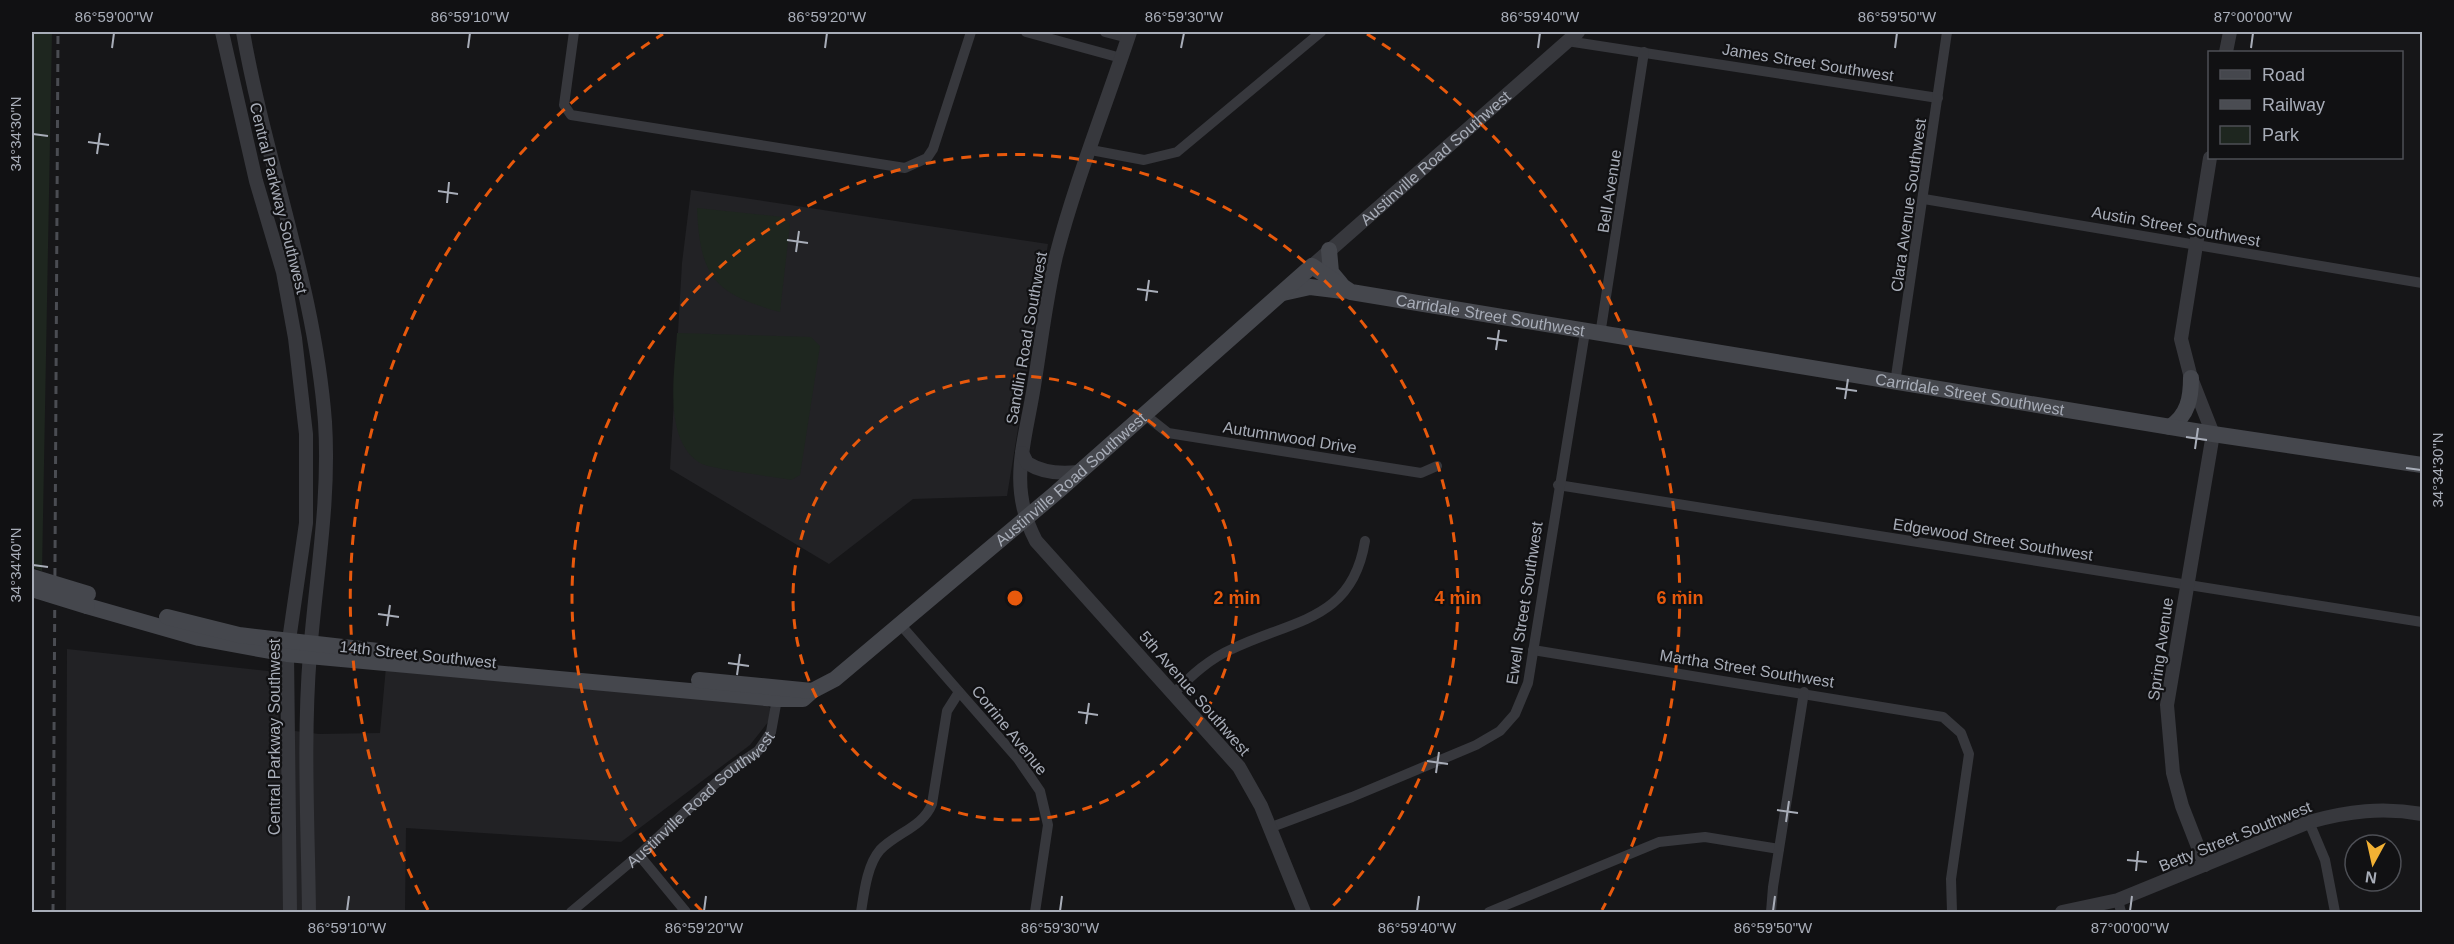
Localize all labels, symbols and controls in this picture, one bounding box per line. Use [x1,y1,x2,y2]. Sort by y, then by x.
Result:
text: 86°59'00"W [75,8,154,25]
text: 86°59'10"W [431,8,510,25]
text: 86°59'20"W [788,8,867,25]
text: 86°59'30"W [1145,8,1224,25]
text: 86°59'40"W [1501,8,1580,25]
text: 86°59'50"W [1858,8,1937,25]
text: 87°00'00"W [2214,8,2293,25]
street label: James Street Southwest [1721,41,1895,85]
legend [2208,51,2403,159]
text: Road [2262,65,2305,85]
street label: Austinville Road Southwest [1357,87,1514,229]
text: Railway [2262,95,2325,115]
text: 34°34'30"N [7,96,24,172]
street label: Central Parkway Southwest [246,101,311,296]
street label: Clara Avenue Southwest [1888,117,1929,293]
text: Park [2262,125,2300,145]
street label: Bell Avenue [1595,148,1624,234]
street label: Austin Street Southwest [2090,203,2262,250]
street label: Sandlin Road Southwest [1003,250,1050,426]
street label: Carridale Street Southwest [1394,291,1587,339]
street label: Carridale Street Southwest [1874,370,2066,418]
street label: Austinville Road Southwest [992,409,1150,549]
street label: Autumnwood Drive [1222,419,1358,456]
text: 34°34'30"N [2429,432,2446,508]
street label: Edgewood Street Southwest [1892,515,2095,564]
street label: Ewell Street Southwest [1503,520,1546,686]
text: 34°34'40"N [7,527,24,603]
centre of rings [1005,588,1025,608]
text: 2 min [1213,588,1261,608]
text: 4 min [1434,588,1482,608]
text: 6 min [1656,588,1704,608]
street label: Spring Avenue [2145,596,2176,702]
street label: 5th Avenue Southwest [1136,628,1254,759]
street label: Central Parkway Southwest [266,638,283,835]
street label: 14th Street Southwest [339,638,498,671]
street label: Martha Street Southwest [1659,646,1836,691]
street label: Corrine Avenue [968,682,1051,778]
street label: Austinville Road Southwest [623,728,778,871]
street label: Betty Street Southwest [2157,798,2314,875]
north arrow [2343,833,2403,893]
text: N [2364,868,2378,887]
text: 86°59'10"W [308,919,387,936]
text: 86°59'20"W [665,919,744,936]
text: 86°59'30"W [1021,919,1100,936]
text: 86°59'40"W [1378,919,1457,936]
text: 86°59'50"W [1734,919,1813,936]
text: 87°00'00"W [2091,919,2170,936]

